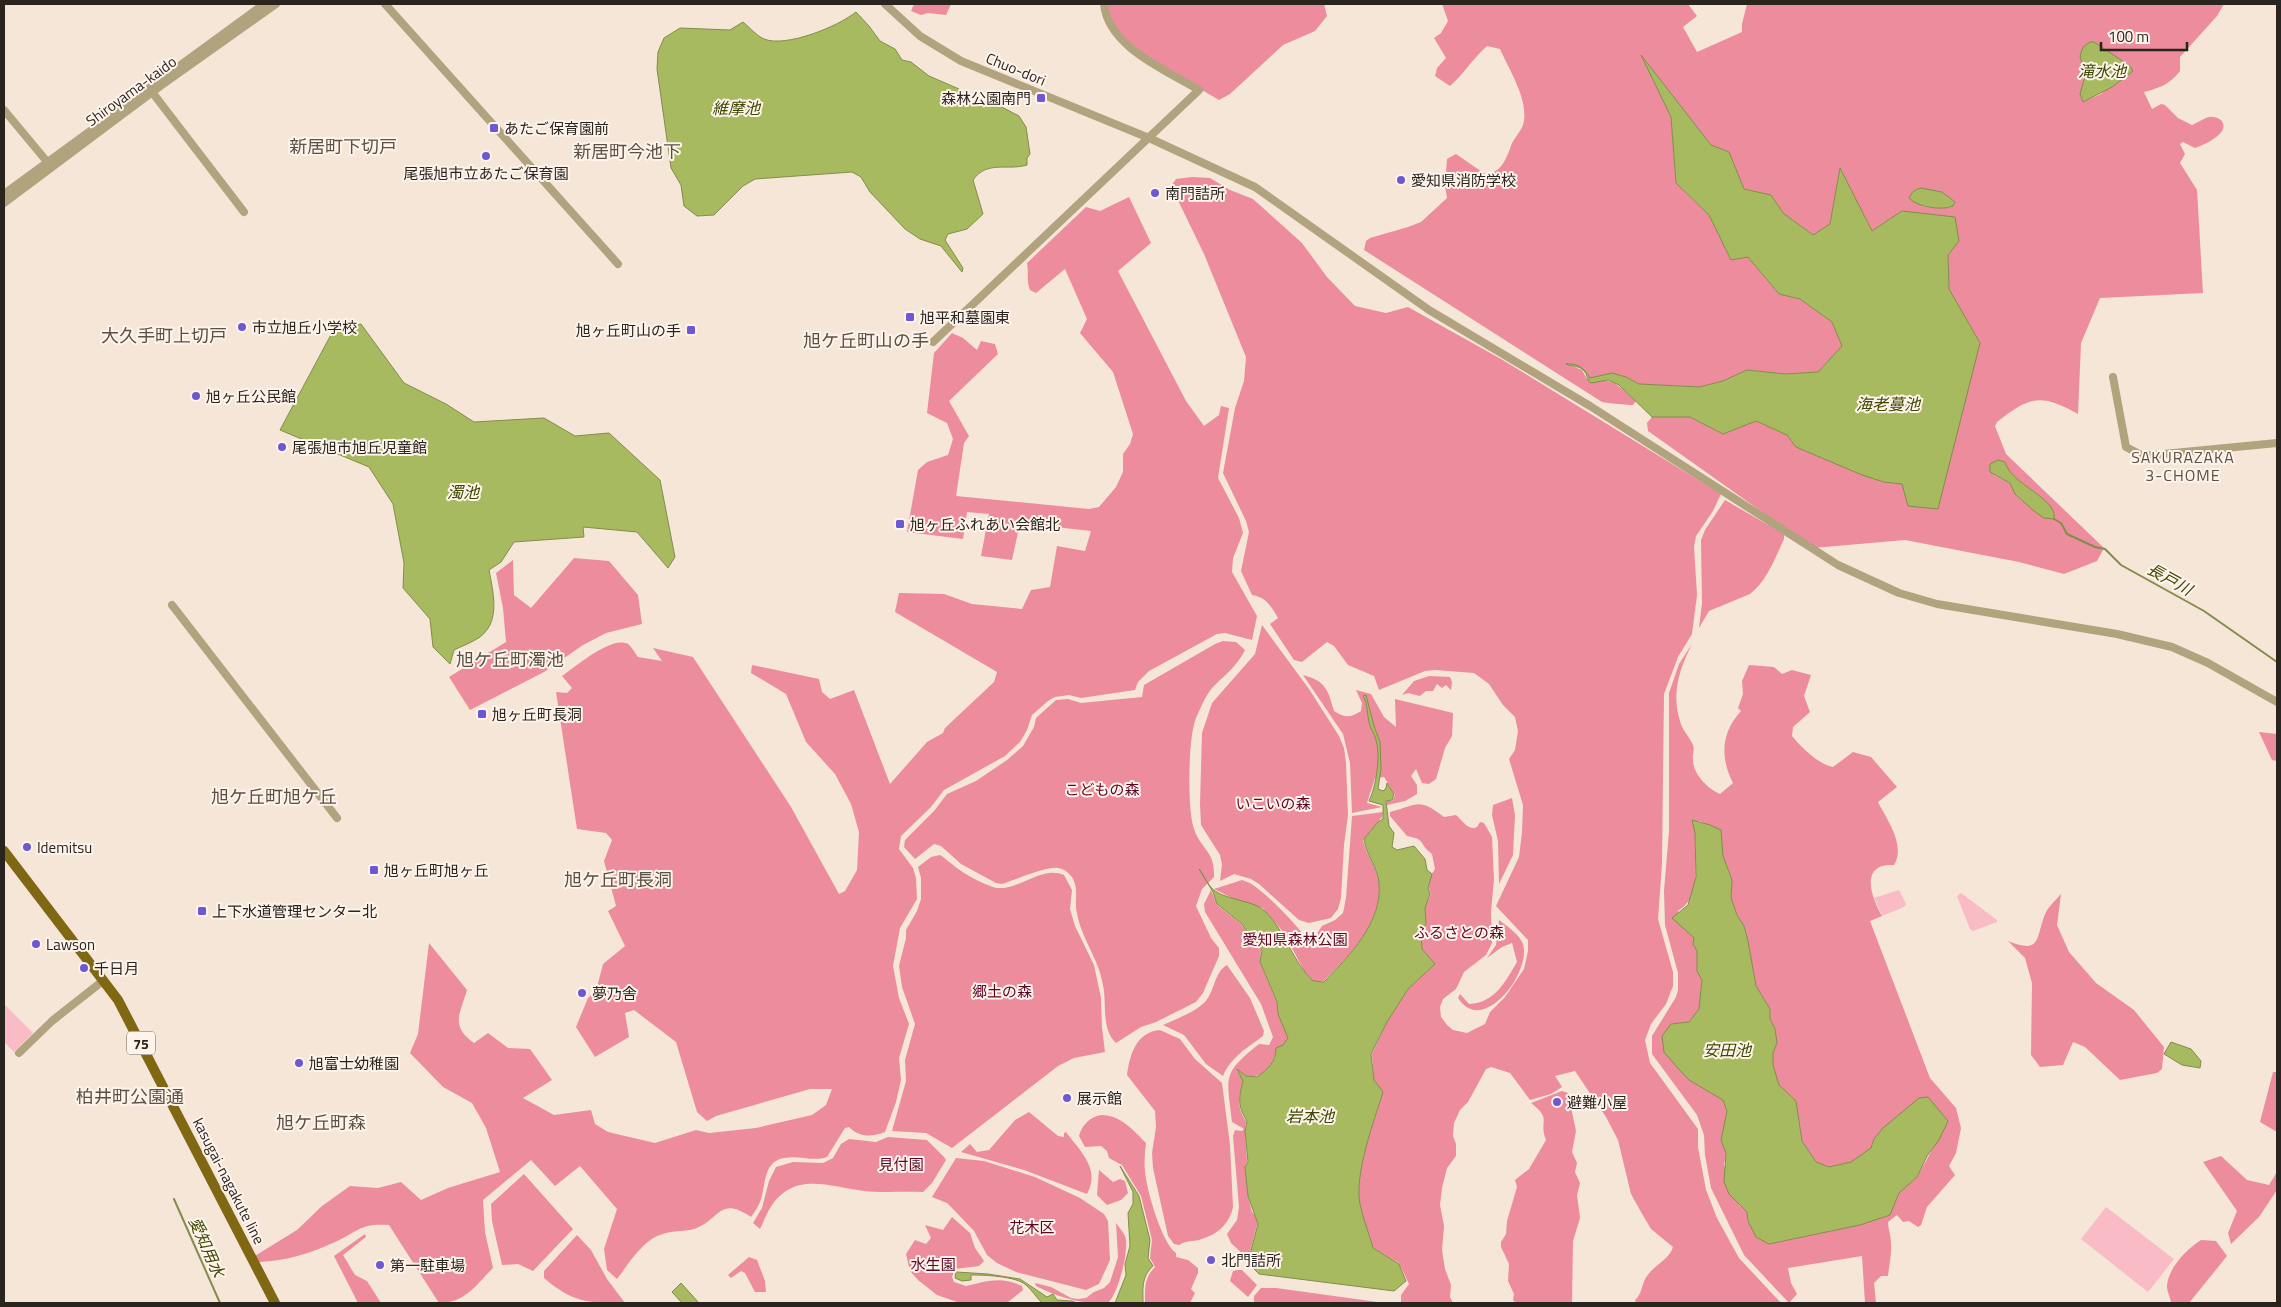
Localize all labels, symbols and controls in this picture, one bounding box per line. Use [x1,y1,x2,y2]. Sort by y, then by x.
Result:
scale bar [2101,20,2187,52]
text: 100 m [2108,25,2149,48]
street label: Chuo-dori [982,47,1050,91]
street label: Shiroyama-kaido [81,50,181,132]
water label: 滝水池 [2078,59,2128,83]
place label: 森林公園南門 [941,87,1031,110]
marker: 森林公園南門 [1035,92,1047,104]
water label: 維摩池 [712,96,762,120]
place label: あたご保育園前 [504,117,609,140]
marker: あたご保育園前 [488,122,500,134]
district label: 新居町下切戸 [289,133,397,160]
district label: 新居町今池下 [573,138,681,165]
marker: 尾張旭市立あたご保育園 [480,150,492,162]
place label: 尾張旭市立あたご保育園 [403,162,569,185]
place label: 愛知県消防学校 [1411,169,1516,192]
marker: 愛知県消防学校 [1395,174,1407,186]
place label: 南門詰所 [1165,182,1225,205]
marker: 南門詰所 [1149,187,1161,199]
place label: 旭平和墓園東 [920,306,1010,329]
marker: 旭平和墓園東 [904,311,916,323]
place label: 市立旭丘小学校 [252,316,357,339]
place label: 旭ヶ丘町山の手 [576,319,681,342]
marker: 市立旭丘小学校 [236,321,248,333]
district label: 大久手町上切戸 [101,322,227,349]
marker: 旭ヶ丘町山の手 [685,324,697,336]
district label: 旭ケ丘町山の手 [803,327,929,354]
place label: 旭ヶ丘公民館 [206,385,296,408]
marker: 旭ヶ丘公民館 [190,390,202,402]
water label: 海老蔓池 [1856,392,1922,416]
place label: 尾張旭市旭丘児童館 [292,436,427,459]
marker: 尾張旭市旭丘児童館 [276,441,288,453]
district label: SAKURAZAKA 3-CHOME [2131,445,2235,487]
water label: 濁池 [447,480,481,504]
place label: 旭ヶ丘ふれあい会館北 [910,513,1060,536]
marker: 旭ヶ丘ふれあい会館北 [894,518,906,530]
water label: 長戸川 [2143,557,2199,602]
district label: 旭ケ丘町濁池 [456,646,564,673]
place label: 旭ヶ丘町長洞 [492,703,582,726]
marker: 旭ヶ丘町長洞 [476,708,488,720]
park label: こどもの森 [1064,778,1140,801]
district label: 旭ケ丘町旭ケ丘 [211,783,337,810]
park label: いこいの森 [1235,792,1311,815]
place label: Idemitsu [37,836,92,859]
marker: Idemitsu [21,841,33,853]
place label: 旭ヶ丘町旭ヶ丘 [384,859,489,882]
marker: 旭ヶ丘町旭ヶ丘 [368,864,380,876]
district label: 旭ケ丘町長洞 [564,866,672,893]
place label: 上下水道管理センター北 [212,900,377,923]
marker: 上下水道管理センター北 [196,905,208,917]
park label: ふるさとの森 [1414,921,1504,944]
park label: 愛知県森林公園 [1242,928,1348,951]
place label: Lawson [46,933,95,956]
marker: Lawson [30,938,42,950]
place label: 千日月 [94,957,139,980]
marker: 千日月 [78,962,90,974]
park label: 郷土の森 [972,980,1032,1003]
place label: 夢乃舎 [592,982,637,1005]
marker: 夢乃舎 [576,987,588,999]
road number: 75 [127,1032,155,1054]
water label: 安田池 [1703,1038,1753,1062]
place label: 旭富士幼稚園 [309,1052,399,1075]
marker: 旭富士幼稚園 [293,1057,305,1069]
district label: 柏井町公園通 [76,1083,184,1110]
place label: 展示館 [1077,1087,1122,1110]
place label: 避難小屋 [1567,1091,1627,1114]
marker: 展示館 [1061,1092,1073,1104]
marker: 避難小屋 [1551,1096,1563,1108]
water label: 岩本池 [1286,1104,1336,1128]
district label: 旭ケ丘町森 [276,1109,366,1136]
street label: kasugai-nagakute line [187,1114,271,1248]
park label: 見付園 [878,1153,924,1176]
water label: 愛知用水 [183,1213,232,1283]
park label: 花木区 [1009,1216,1055,1239]
place label: 北門詰所 [1221,1249,1281,1272]
park label: 水生園 [910,1253,956,1276]
place label: 第一駐車場 [390,1254,465,1277]
marker: 北門詰所 [1205,1254,1217,1266]
marker: 第一駐車場 [374,1259,386,1271]

